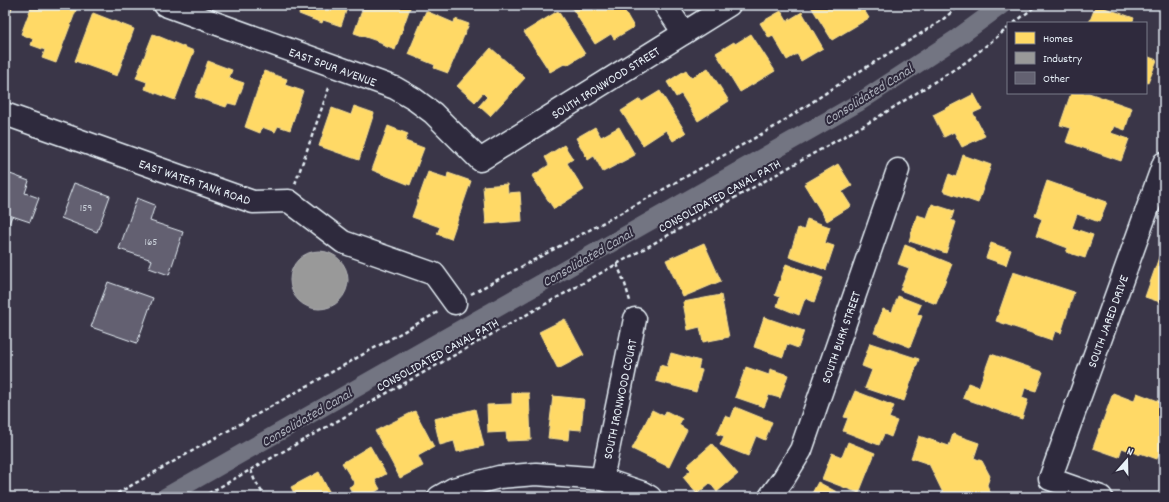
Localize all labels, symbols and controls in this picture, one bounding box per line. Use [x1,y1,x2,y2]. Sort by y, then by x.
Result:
legend [1007,22,1147,94]
text: Homes [1043,31,1073,48]
street label: SOUTH IRONWOOD STREET [548,43,664,125]
street label: EAST SPUR AVENUE [286,44,379,93]
text: Industry [1043,51,1083,68]
water label: Consolidated Canal [821,59,919,131]
text: Other [1043,71,1070,88]
street label: EAST WATER TANK ROAD [136,155,253,212]
street label: CONSOLIDATED CANAL PATH [655,156,785,239]
house number: 159 [80,201,92,217]
water label: Consolidated Canal [539,224,638,293]
house number: 165 [145,235,157,251]
street label: SOUTH JARED DRIVE [1084,273,1135,371]
street label: SOUTH BURK STREET [818,289,867,386]
street label: CONSOLIDATED CANAL PATH [373,315,503,398]
street label: SOUTH IRONWOOD COURT [599,338,643,461]
water label: Consolidated Canal [258,384,357,453]
north arrow [1107,440,1147,480]
text: N [1124,444,1136,461]

